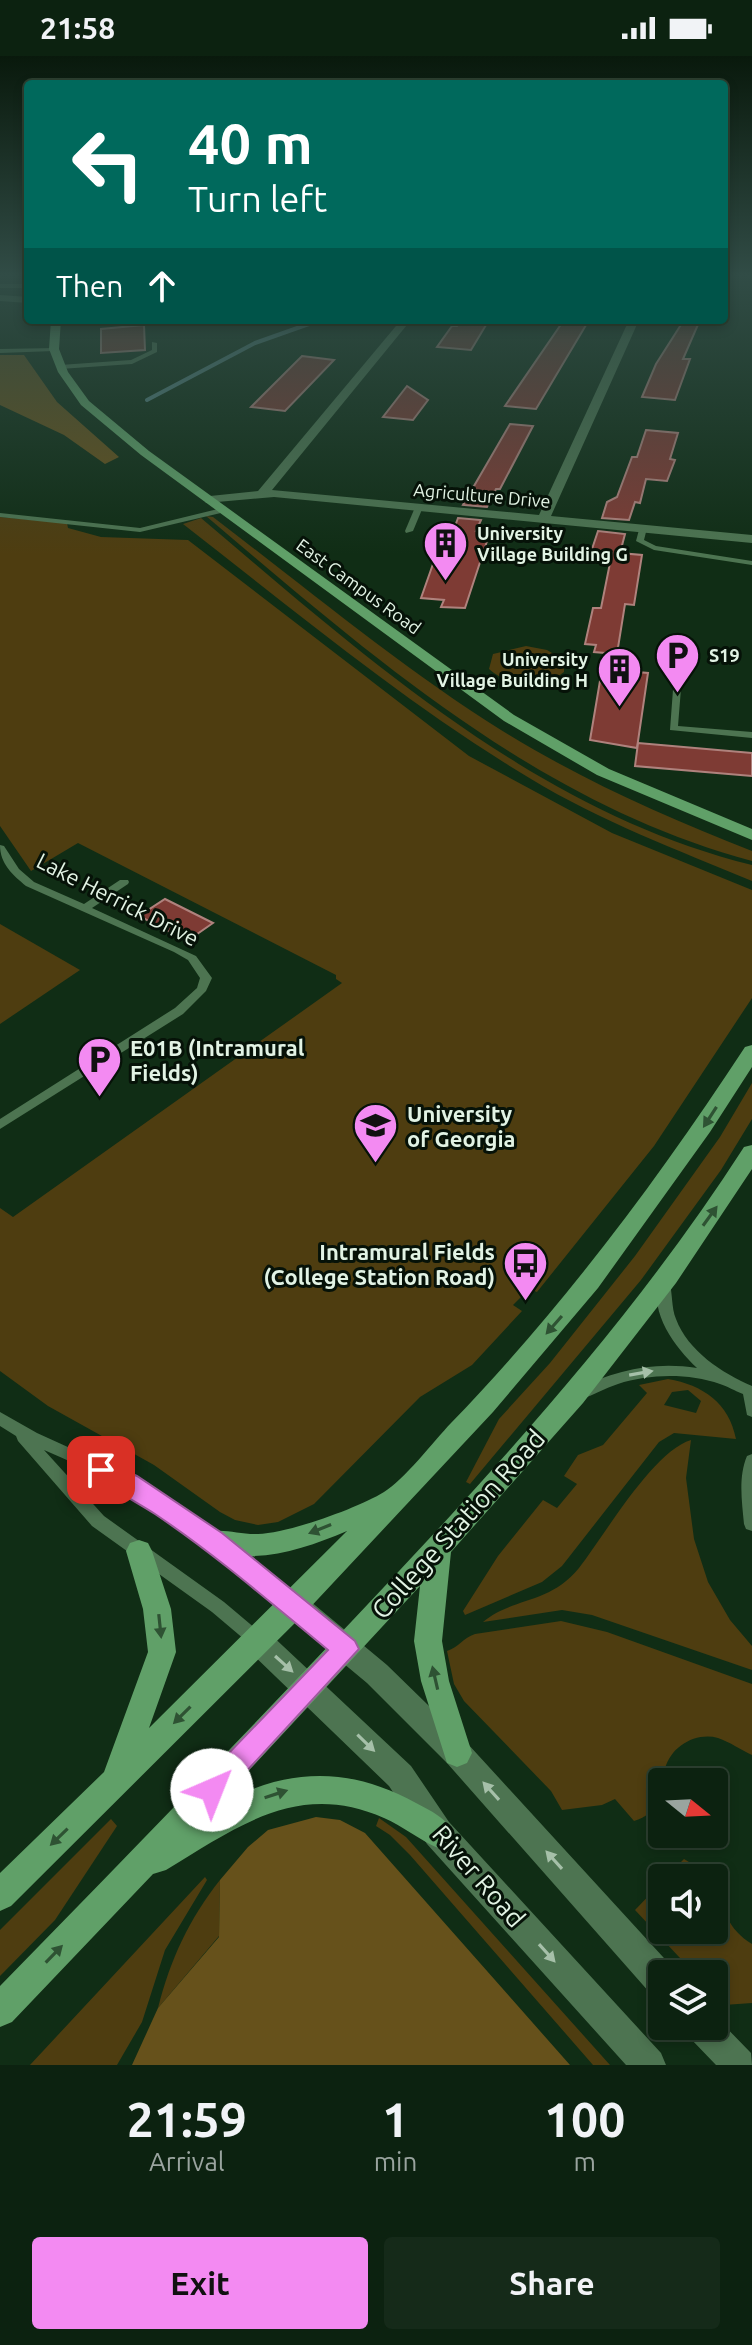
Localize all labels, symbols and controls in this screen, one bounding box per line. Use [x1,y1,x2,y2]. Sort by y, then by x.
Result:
text: 21:58 [40,11,115,45]
icon: left [56,112,160,216]
text: 40 m [188,112,313,175]
text: Turn left [188,178,327,219]
icon: ahead [140,264,184,308]
text: Then [56,269,124,303]
street label: Agriculture Drive [413,479,551,511]
building icon: University Village Building G [422,519,470,582]
place label: University Village Building G [477,523,628,564]
street label: East Campus Road [293,534,425,638]
parking icon: S19 [654,631,702,694]
building icon: University Village Building H [595,645,643,708]
place label: S19 [709,645,740,665]
place label: University Village Building H [437,649,588,690]
street label: Lake Herrick Drive [33,847,203,951]
place label: E01B (Intramural Fields) [130,1035,305,1086]
parking icon: E01B (Intramural Fields) [75,1036,123,1099]
place label: University of Georgia [407,1101,516,1151]
school or university icon: University of Georgia [352,1102,400,1165]
one-way arrow [703,1106,717,1128]
one-way arrow [702,1205,718,1227]
place label: Intramural Fields (College Station Road) [263,1239,495,1290]
bus stop icon: Intramural Fields (College Station Road) [502,1240,550,1303]
one-way arrow [545,1315,563,1334]
one-way arrow [629,1366,654,1379]
street label: College Station Road [366,1424,550,1624]
pin [67,1436,135,1504]
icon: arrive [79,1448,123,1492]
one-way arrow [308,1523,332,1536]
one-way arrow [153,1614,166,1639]
one-way arrow [274,1655,293,1673]
one-way arrow [429,1666,441,1691]
one-way arrow [173,1705,192,1724]
one-way arrow [356,1733,375,1751]
position arrow [170,1748,254,1832]
north arrow [648,1768,728,1848]
map controls [648,1768,728,2040]
one-way arrow [483,1781,500,1801]
one-way arrow [264,1787,288,1799]
street label: River Road [427,1819,531,1933]
one-way arrow [50,1827,69,1846]
one-way arrow [545,1851,563,1870]
button: sound [648,1864,728,1944]
one-way arrow [538,1943,555,1963]
one-way arrow [45,1945,63,1964]
button: layers [648,1960,728,2040]
text: 21:59 [127,2092,247,2146]
text: 1 [382,2092,409,2146]
text: 100 [544,2092,625,2146]
text: Arrival [149,2147,225,2176]
text: min [374,2147,417,2176]
text: m [573,2147,596,2176]
button: Exit [32,2237,368,2329]
button: Share [384,2237,720,2329]

